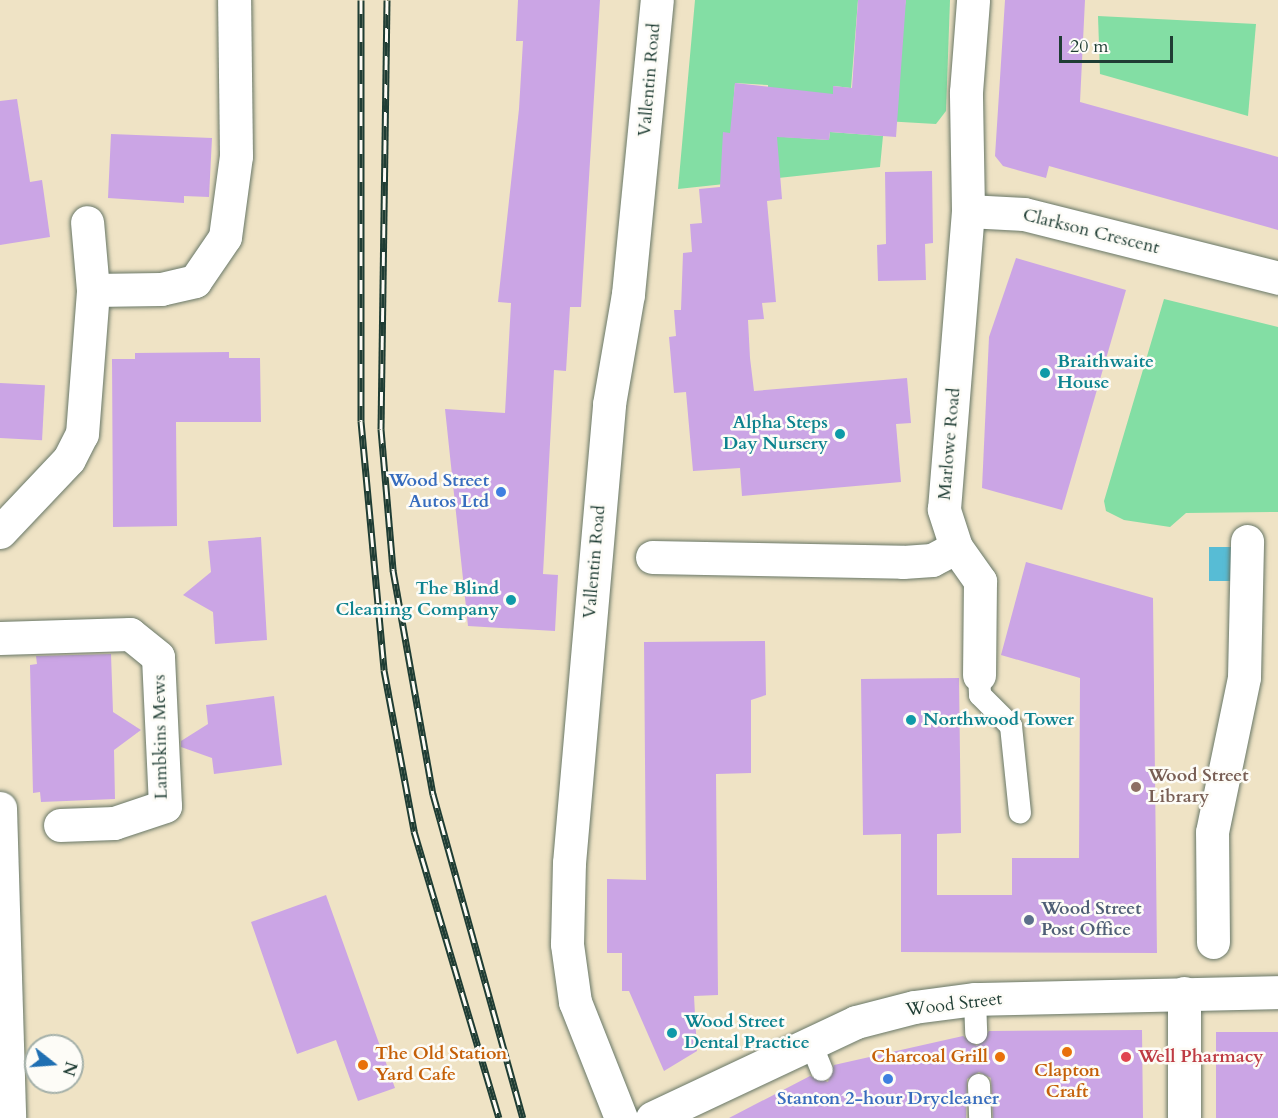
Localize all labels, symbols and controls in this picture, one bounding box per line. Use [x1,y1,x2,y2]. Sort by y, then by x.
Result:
street label: Vallentin Road [634,22,666,138]
scale bar [1062,24,1176,62]
text: 20 m [1070,34,1109,59]
street label: Clarkson Crescent [1020,205,1162,259]
place label: Braithwaite House [1057,352,1154,394]
marker: Braithwaite House [1038,366,1052,380]
street label: Marlowe Road [934,387,966,501]
place label: Alpha Steps Day Nursery [723,413,828,456]
marker: Alpha Steps Day Nursery [833,427,847,441]
place label: Wood Street Autos Ltd [389,471,489,514]
marker: Wood Street Autos Ltd [494,485,508,499]
street label: Vallentin Road [579,504,611,620]
place label: The Blind Cleaning Company [335,579,499,622]
marker: The Blind Cleaning Company [504,593,518,607]
street label: Lambkins Mews [149,674,173,800]
place label: Northwood Tower [923,709,1074,731]
marker: Northwood Tower [904,713,918,727]
place label: Wood Street Library [1148,766,1248,808]
marker: Wood Street Library [1129,780,1143,794]
place label: Wood Street Post Office [1041,899,1141,942]
marker: Wood Street Post Office [1022,913,1036,927]
street label: Wood Street [905,988,1003,1022]
place label: Wood Street Dental Practice [684,1012,810,1054]
marker: Wood Street Dental Practice [665,1026,679,1040]
north arrow [24,1034,84,1094]
place label: The Old Station Yard Cafe [375,1044,507,1086]
marker: Clapton Craft [1060,1045,1074,1059]
place label: Charcoal Grill [871,1046,988,1068]
place label: Well Pharmacy [1138,1046,1264,1068]
marker: Charcoal Grill [993,1050,1007,1064]
marker: Well Pharmacy [1119,1050,1133,1064]
marker: The Old Station Yard Cafe [356,1058,370,1072]
text: N [57,1059,82,1079]
place label: Clapton Craft [1034,1061,1100,1104]
marker: Stanton 2-hour Drycleaner [881,1072,895,1086]
place label: Stanton 2-hour Drycleaner [777,1088,999,1110]

